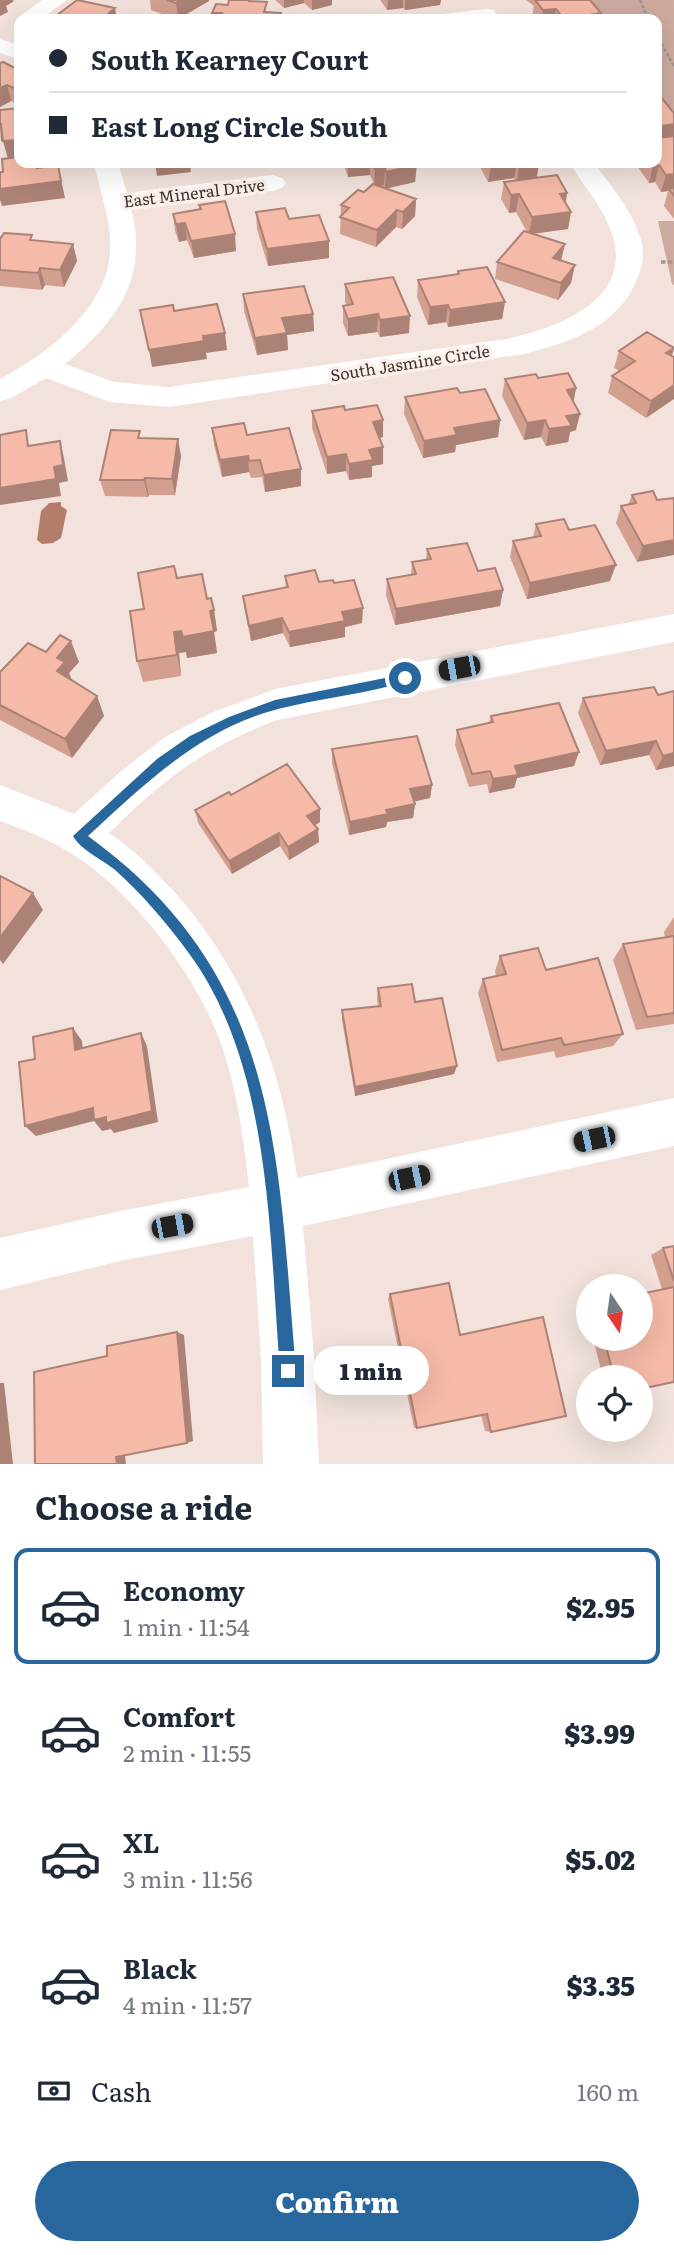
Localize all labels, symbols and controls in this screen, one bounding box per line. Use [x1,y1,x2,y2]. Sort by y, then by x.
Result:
text: South Kearney Court [91,39,369,78]
text: East Long Circle South [91,106,388,145]
street label: East Mineral Drive [122,171,266,213]
street label: South Jasmine Circle [328,338,491,386]
car [437,654,482,682]
route start [389,662,421,694]
car [572,1124,617,1154]
car [387,1163,432,1193]
car [150,1212,195,1240]
north arrow [576,1274,653,1351]
map controls [576,1274,653,1442]
callout: 1 min [312,1346,428,1396]
text: 1 min [340,1353,402,1387]
route end [272,1355,304,1387]
button: locate [576,1365,653,1442]
text: Choose a ride [35,1482,252,1530]
text: Economy [123,1570,245,1609]
icon: car [39,1575,102,1638]
text: $2.95 [566,1587,635,1626]
text: 1 min · 11:54 [123,1609,250,1643]
text: Comfort [123,1696,235,1735]
icon: car [39,1701,102,1764]
text: $3.99 [564,1713,635,1752]
text: 2 min · 11:55 [123,1735,251,1769]
text: XL [123,1822,160,1861]
icon: car [39,1827,102,1890]
text: $5.02 [565,1839,635,1878]
text: 3 min · 11:56 [123,1861,253,1895]
text: Black [123,1948,197,1987]
icon: car [39,1953,102,2016]
text: $3.35 [566,1965,635,2004]
text: 4 min · 11:57 [123,1987,252,2021]
text: Cash [91,2071,152,2110]
icon: cash [35,2072,73,2110]
text: 160 m [577,2074,639,2108]
button: Confirm [35,2161,639,2241]

